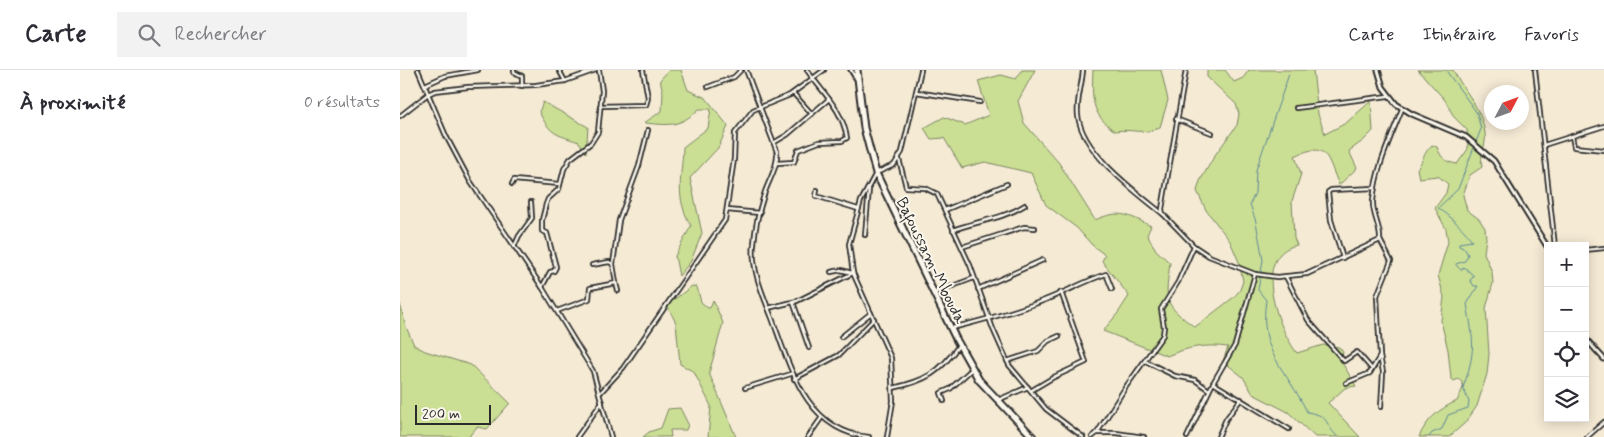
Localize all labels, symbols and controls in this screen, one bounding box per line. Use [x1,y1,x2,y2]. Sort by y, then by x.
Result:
search box [117,12,467,57]
text: Carte [25,19,87,50]
icon: search [135,21,163,49]
text: Rechercher [175,22,267,47]
text: Carte [1348,23,1394,47]
text: Itinéraire [1422,23,1496,47]
text: Favoris [1524,23,1579,47]
north arrow [1484,85,1529,130]
text: À proximité [20,89,126,117]
text: 0 résultats [304,92,380,113]
street label: Bafoussam-Mbouda [889,194,971,329]
map controls [1544,242,1589,422]
button: + [1544,242,1589,287]
button: − [1544,287,1589,332]
button: locate [1544,332,1589,377]
button: layers [1544,377,1589,422]
scale bar [415,402,491,425]
text: 200 m [422,405,460,423]

